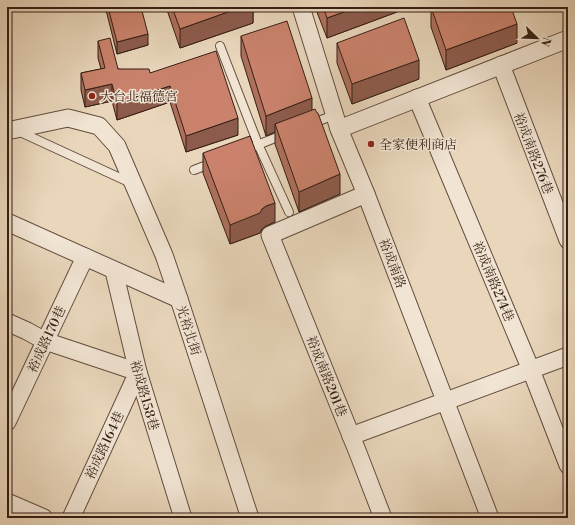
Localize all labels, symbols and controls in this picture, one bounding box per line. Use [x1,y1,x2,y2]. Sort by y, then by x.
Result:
north arrow [517,18,557,58]
text: N [537,35,553,49]
place label: 大台北福德宮 [100,89,178,105]
marker: 大台北福德宮 [87,91,97,101]
street label: 裕成南路276巷 [510,110,556,197]
place label: 全家便利商店 [379,137,457,153]
marker: 全家便利商店 [366,139,376,149]
street label: 裕成南路 [375,236,409,291]
street label: 裕成南路274巷 [469,239,517,324]
street label: 光裕北街 [172,303,204,358]
street label: 裕成路170巷 [24,304,69,375]
street label: 裕成南路201巷 [303,333,350,419]
street label: 裕成路158巷 [126,358,162,432]
street label: 裕成路164巷 [82,409,128,482]

